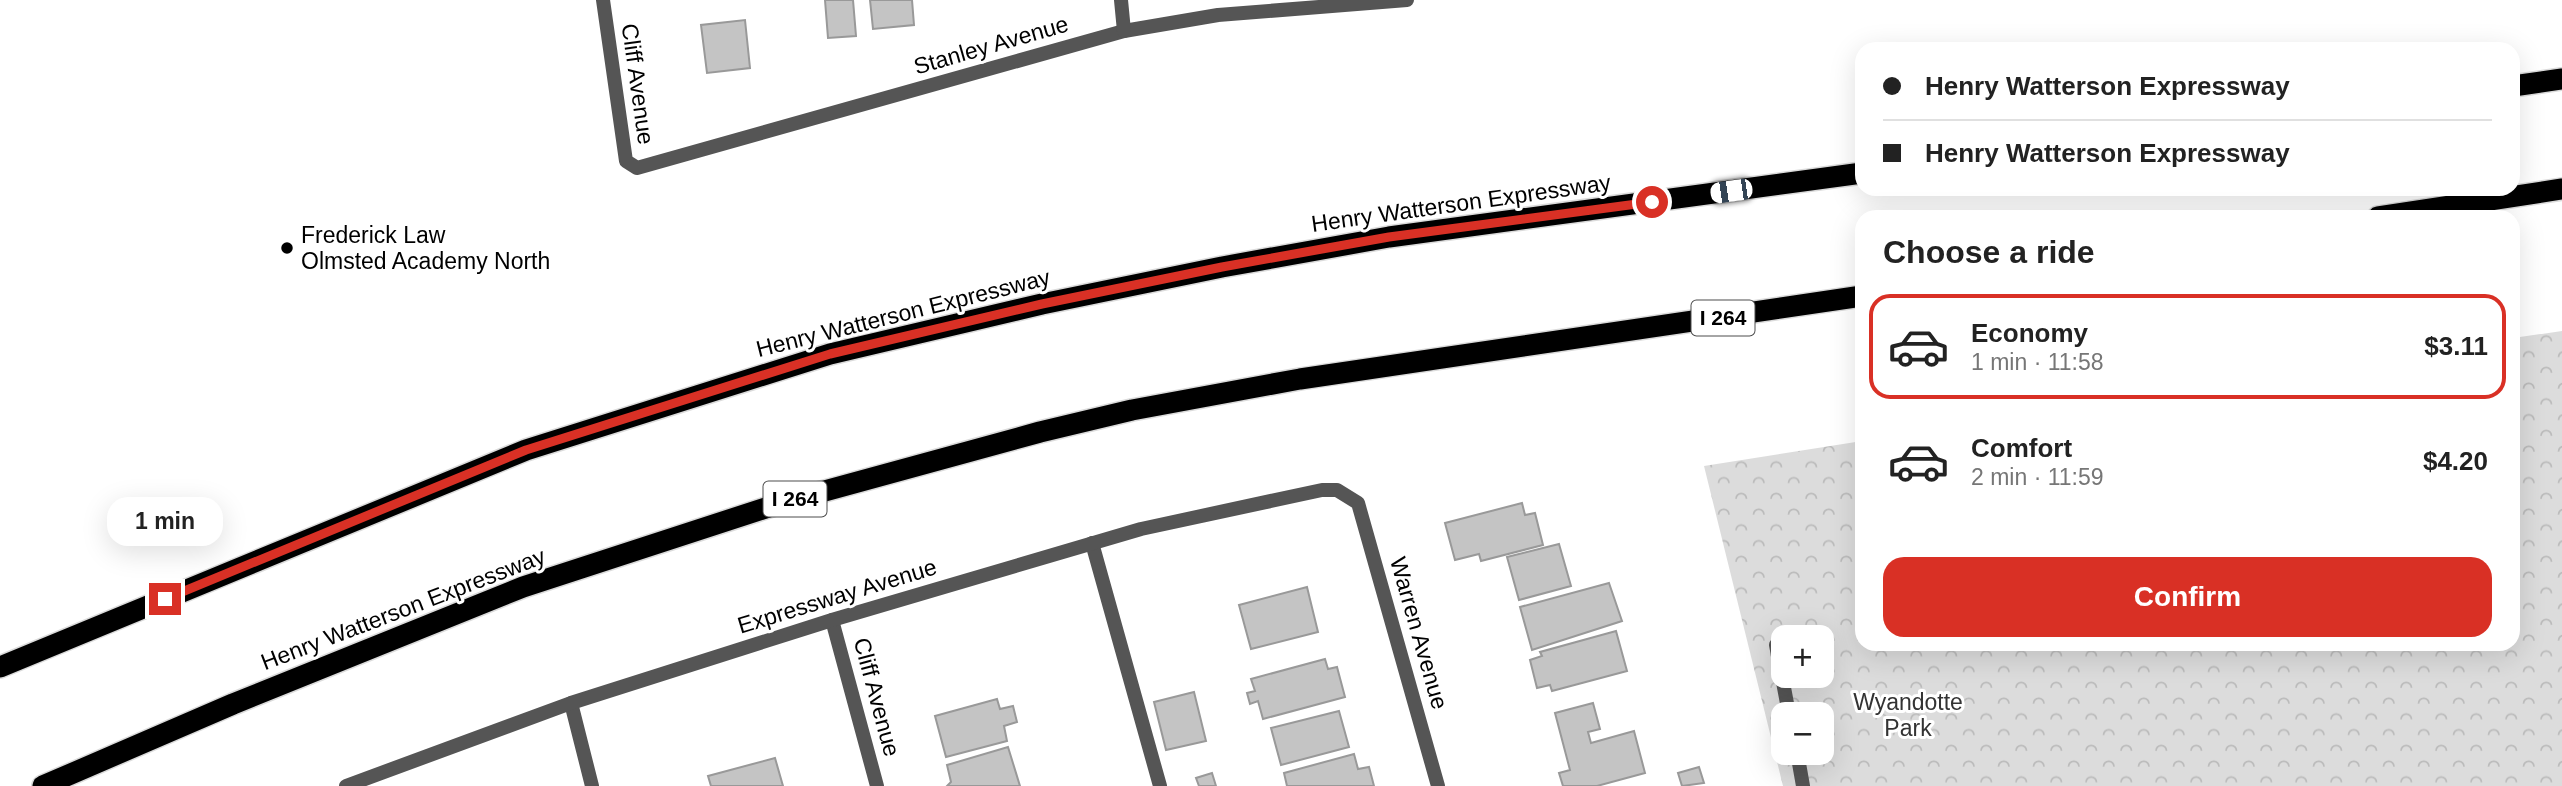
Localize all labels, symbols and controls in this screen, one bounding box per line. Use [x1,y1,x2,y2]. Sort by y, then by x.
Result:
street label: Stanley Avenue [911,11,1071,79]
street label: Cliff Avenue [617,22,659,146]
text: Henry Watterson Expressway [1925,71,2290,101]
text: Henry Watterson Expressway [1925,138,2290,168]
street label: Henry Watterson Expressway [1310,169,1613,237]
car [1709,178,1754,204]
route start [1636,186,1668,218]
place label: Frederick Law Olmsted Academy North [301,222,550,274]
text: Choose a ride [1883,234,2095,270]
marker: Frederick Law Olmsted Academy North [279,240,295,256]
street label: Henry Watterson Expressway [753,264,1053,362]
road number: I 264 [1692,300,1754,336]
icon: car [1887,315,1950,378]
text: Economy [1971,318,2088,348]
text: $3.11 [2424,331,2488,361]
text: 1 min · 11:58 [1971,349,2104,375]
icon: car [1887,430,1950,493]
text: Comfort [1971,433,2072,463]
text: $4.20 [2423,446,2488,476]
text: 2 min · 11:59 [1971,464,2104,490]
road number: I 264 [764,482,826,516]
callout: 1 min [107,498,223,546]
text: 1 min [135,508,195,534]
street label: Henry Watterson Expressway [257,543,549,675]
street label: Expressway Avenue [734,553,940,639]
street label: Warren Avenue [1385,554,1453,712]
button: Confirm [1883,557,2492,637]
route end [149,583,181,615]
map controls [1771,625,1834,765]
button: + [1771,625,1834,688]
street label: Cliff Avenue [849,635,905,759]
park label: Wyandotte Park [1853,689,1963,741]
button: − [1771,702,1834,765]

